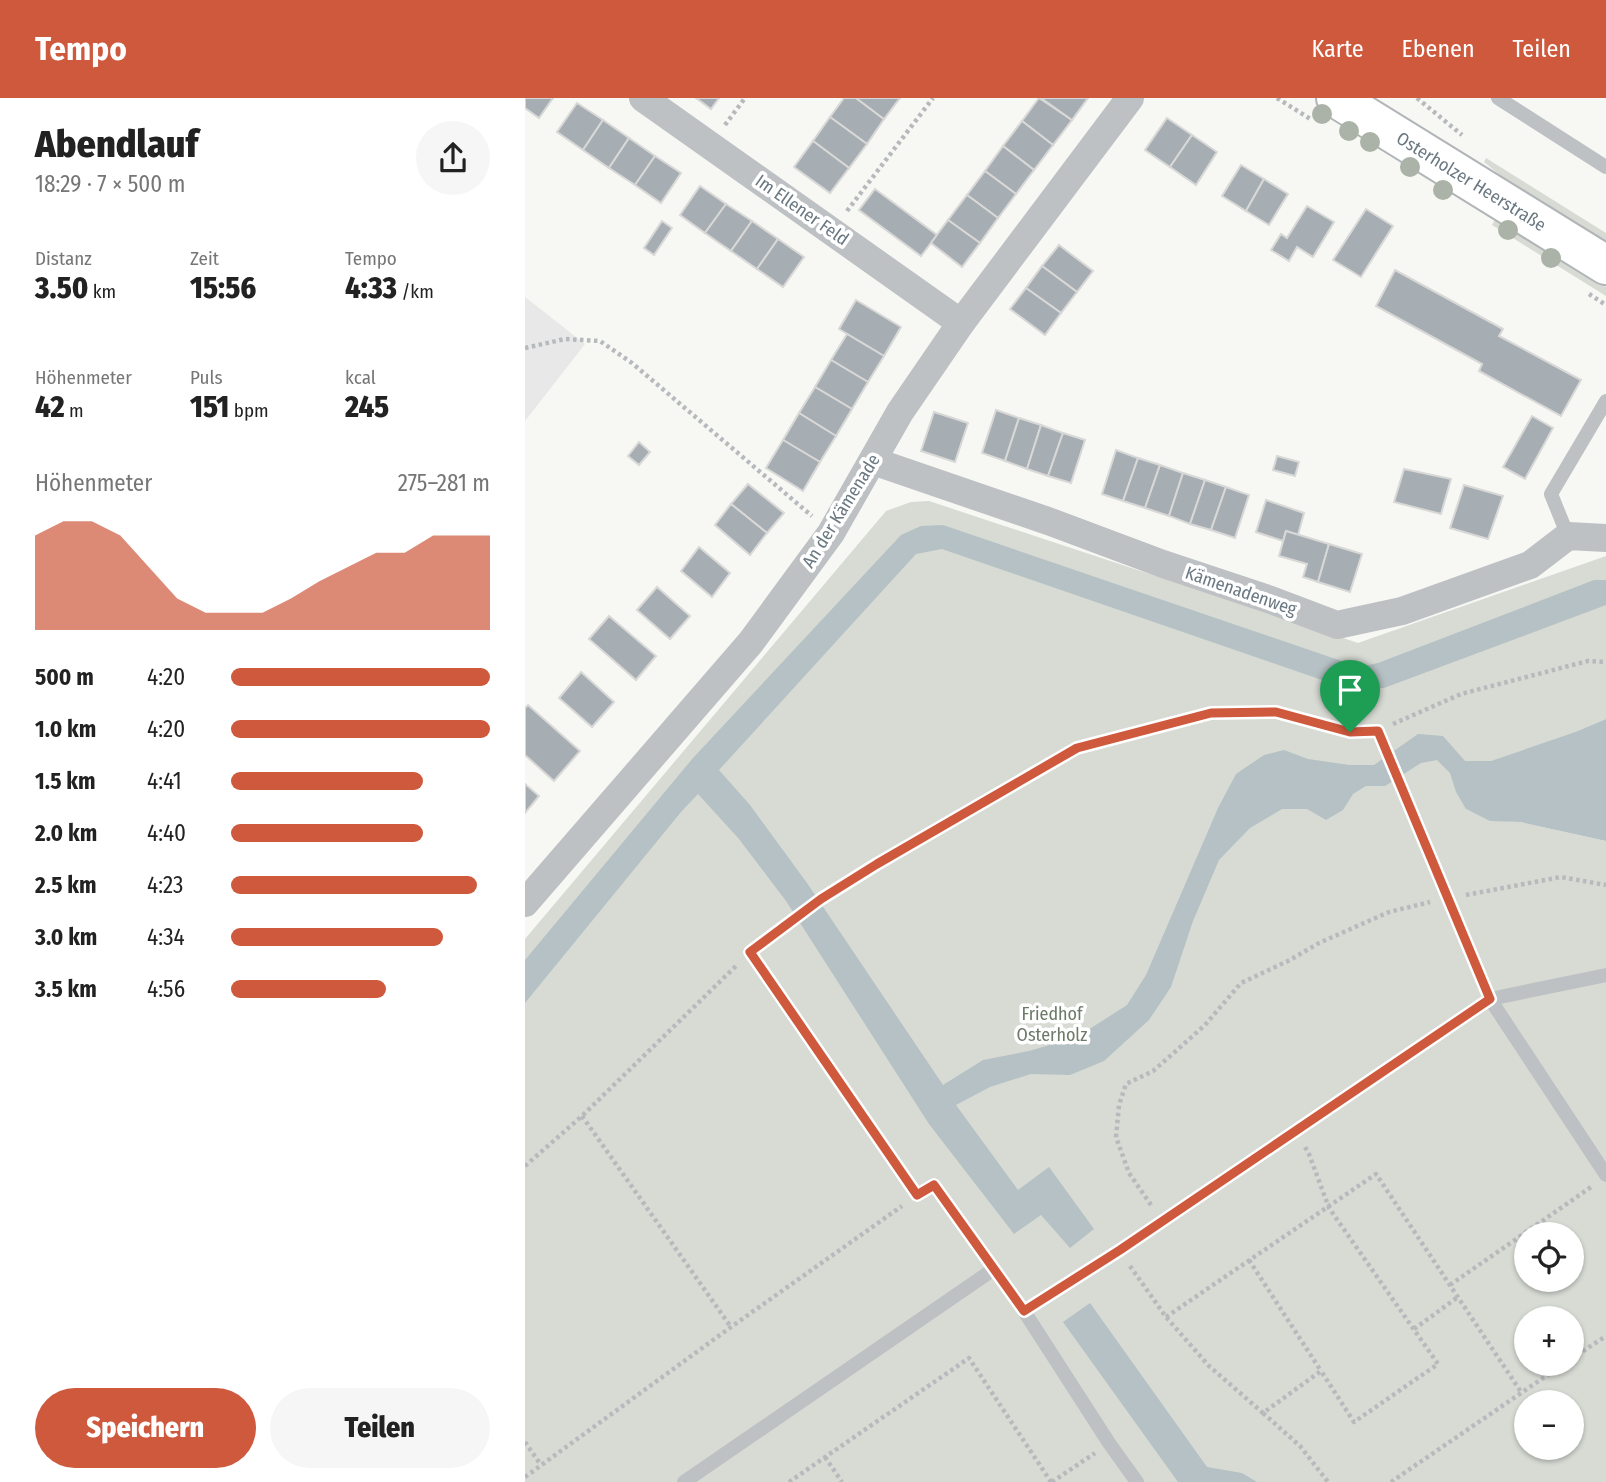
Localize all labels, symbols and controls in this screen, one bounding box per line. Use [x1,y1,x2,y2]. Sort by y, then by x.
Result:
text: Tempo [35,29,127,69]
text: Karte [1312,35,1364,63]
text: Ebenen [1402,35,1475,63]
text: Teilen [1513,35,1571,63]
text: Abendlauf [35,121,198,167]
button: share [416,121,490,195]
street label: Osterholzer Heerstraße [1392,127,1550,236]
text: 18:29 · 7 × 500 m [35,170,185,198]
street label: Im Ellener Feld [751,170,853,250]
text: Distanz [35,247,92,270]
text: Zeit [190,247,219,270]
text: Tempo [345,247,397,270]
text: 3.50 [35,270,88,306]
text: 15:56 [190,270,256,306]
text: 4:33 [345,270,397,306]
text: km [88,280,116,303]
text: /km [397,280,434,303]
text: Höhenmeter [35,366,132,389]
text: Puls [190,366,223,389]
text: kcal [345,366,376,389]
text: 42 [35,389,65,425]
text: 151 [190,389,229,425]
text: 245 [345,389,389,425]
text: m [65,399,84,422]
text: bpm [229,399,269,422]
street label: An der Kämenade [797,450,885,572]
text: Höhenmeter [35,469,152,497]
text: 275–281 m [398,469,490,497]
street label: Kämenadenweg [1182,562,1300,621]
pin [1320,660,1380,732]
text: 500 m [35,663,94,691]
text: 4:20 [147,663,185,691]
icon: arrive [1331,671,1369,709]
text: 1.0 km [35,715,96,743]
text: 4:20 [147,715,185,743]
text: 1.5 km [35,767,96,795]
text: 4:41 [147,767,182,795]
text: 2.0 km [35,819,97,847]
text: 4:40 [147,819,186,847]
text: 2.5 km [35,871,96,899]
text: 4:23 [147,871,183,899]
text: 3.0 km [35,923,97,951]
text: 4:34 [147,923,185,951]
text: 3.5 km [35,975,97,1003]
text: 4:56 [147,975,185,1003]
park label: Friedhof Osterholz [1017,1003,1087,1046]
map controls [1514,1222,1584,1460]
button: locate [1514,1222,1584,1292]
button: + [1514,1306,1584,1376]
button: Speichern [35,1388,256,1468]
button: Teilen [270,1388,490,1468]
button: − [1514,1390,1584,1460]

